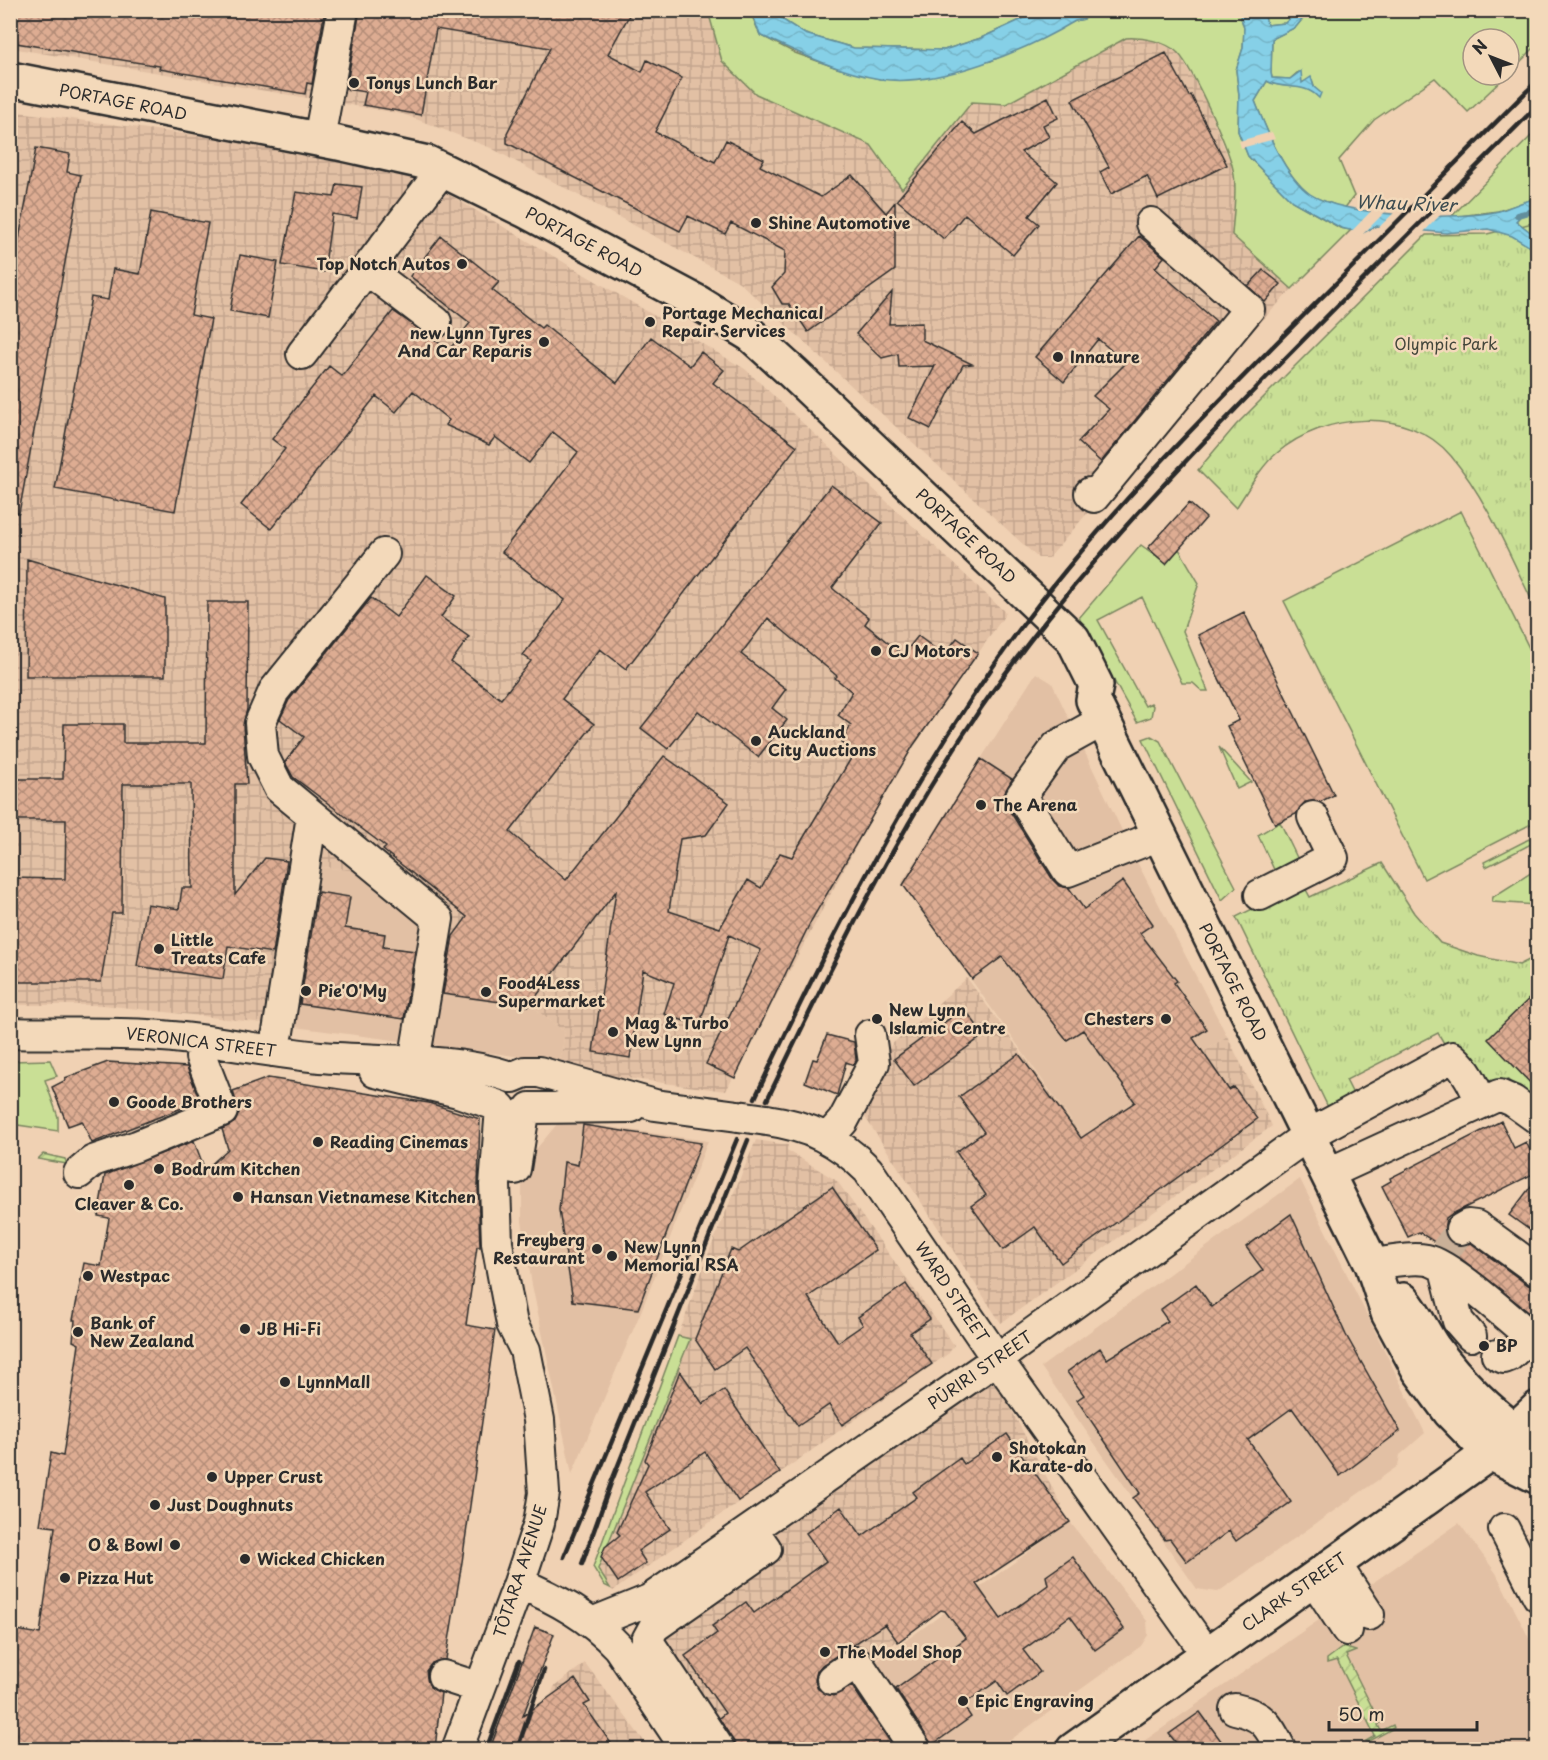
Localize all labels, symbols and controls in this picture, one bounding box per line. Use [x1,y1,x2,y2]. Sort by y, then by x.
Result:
north arrow [1461,27,1521,87]
text: N [1466,34,1492,59]
place label: Tonys Lunch Bar [366,70,498,94]
marker: Tonys Lunch Bar [347,76,361,90]
street label: PORTAGE ROAD [57,77,189,125]
water label: Whau River [1355,187,1460,218]
street label: PORTAGE ROAD [521,200,648,282]
place label: Shine Automotive [768,210,911,234]
marker: Shine Automotive [749,216,763,230]
place label: Top Notch Autos [317,251,450,275]
marker: Top Notch Autos [455,257,469,271]
place label: Portage Mechanical Repair Services [662,300,823,342]
marker: Portage Mechanical Repair Services [643,315,657,329]
place label: new Lynn Tyres And Car Reparis [398,320,532,362]
park label: Olympic Park [1394,331,1498,355]
marker: new Lynn Tyres And Car Reparis [537,335,551,349]
place label: Innature [1070,344,1140,368]
marker: Innature [1051,350,1065,364]
street label: PORTAGE ROAD [911,482,1022,588]
place label: CJ Motors [888,638,971,662]
marker: CJ Motors [869,644,883,658]
place label: Auckland City Auctions [768,719,877,761]
marker: Auckland City Auctions [749,734,763,748]
place label: The Arena [993,792,1078,816]
marker: The Arena [974,798,988,812]
street label: PORTAGE ROAD [1194,918,1274,1045]
place label: Little Treats Cafe [171,927,266,969]
marker: Little Treats Cafe [152,942,166,956]
place label: Food4Less Supermarket [498,970,606,1012]
place label: Pie'O'My [318,978,387,1002]
marker: Pie'O'My [299,984,313,998]
marker: Food4Less Supermarket [479,985,493,999]
place label: New Lynn Islamic Centre [889,997,1006,1039]
place label: Chesters [1084,1006,1154,1030]
place label: Mag & Turbo New Lynn [625,1010,729,1052]
marker: New Lynn Islamic Centre [870,1012,884,1026]
marker: Chesters [1159,1012,1173,1026]
street label: VERONICA STREET [125,1020,278,1062]
marker: Mag & Turbo New Lynn [606,1025,620,1039]
place label: Goode Brothers [126,1089,252,1113]
marker: Goode Brothers [107,1095,121,1109]
place label: Reading Cinemas [330,1129,468,1153]
marker: Reading Cinemas [311,1135,325,1149]
place label: Bodrum Kitchen [171,1156,301,1180]
marker: Bodrum Kitchen [152,1162,166,1176]
marker: Cleaver & Co. [122,1178,136,1192]
place label: Hansan Vietnamese Kitchen [250,1184,476,1208]
marker: Hansan Vietnamese Kitchen [231,1190,245,1204]
place label: Cleaver & Co. [74,1191,184,1215]
place label: Freyberg Restaurant [493,1227,585,1269]
place label: New Lynn Memorial RSA [624,1234,739,1276]
street label: WARD STREET [910,1236,996,1347]
marker: Freyberg Restaurant [590,1242,604,1256]
marker: New Lynn Memorial RSA [605,1249,619,1263]
place label: Westpac [100,1263,170,1287]
marker: Westpac [81,1269,95,1283]
place label: Bank of New Zealand [90,1310,195,1352]
place label: JB Hi-Fi [257,1316,321,1340]
marker: JB Hi-Fi [238,1322,252,1336]
street label: PŪRIRI STREET [922,1324,1037,1414]
marker: Bank of New Zealand [71,1325,85,1339]
place label: BP [1496,1333,1518,1357]
marker: BP [1477,1339,1491,1353]
place label: LynnMall [297,1369,370,1393]
marker: LynnMall [278,1375,292,1389]
place label: Shotokan Karate-do [1009,1435,1093,1477]
marker: Shotokan Karate-do [990,1450,1004,1464]
place label: Upper Crust [224,1464,323,1488]
marker: Upper Crust [205,1470,219,1484]
place label: Just Doughnuts [167,1492,293,1516]
marker: Just Doughnuts [148,1498,162,1512]
street label: TŌTARA AVENUE [486,1501,552,1640]
place label: O & Bowl [88,1532,163,1556]
marker: O & Bowl [168,1538,182,1552]
place label: Wicked Chicken [257,1546,385,1570]
street label: CLARK STREET [1236,1546,1351,1636]
marker: Wicked Chicken [238,1552,252,1566]
place label: Pizza Hut [77,1565,154,1589]
marker: Pizza Hut [58,1571,72,1585]
place label: The Model Shop [837,1639,962,1663]
marker: The Model Shop [818,1645,832,1659]
place label: Epic Engraving [975,1688,1094,1712]
marker: Epic Engraving [956,1694,970,1708]
scale bar [1329,1694,1478,1732]
text: 50 m [1338,1700,1385,1727]

